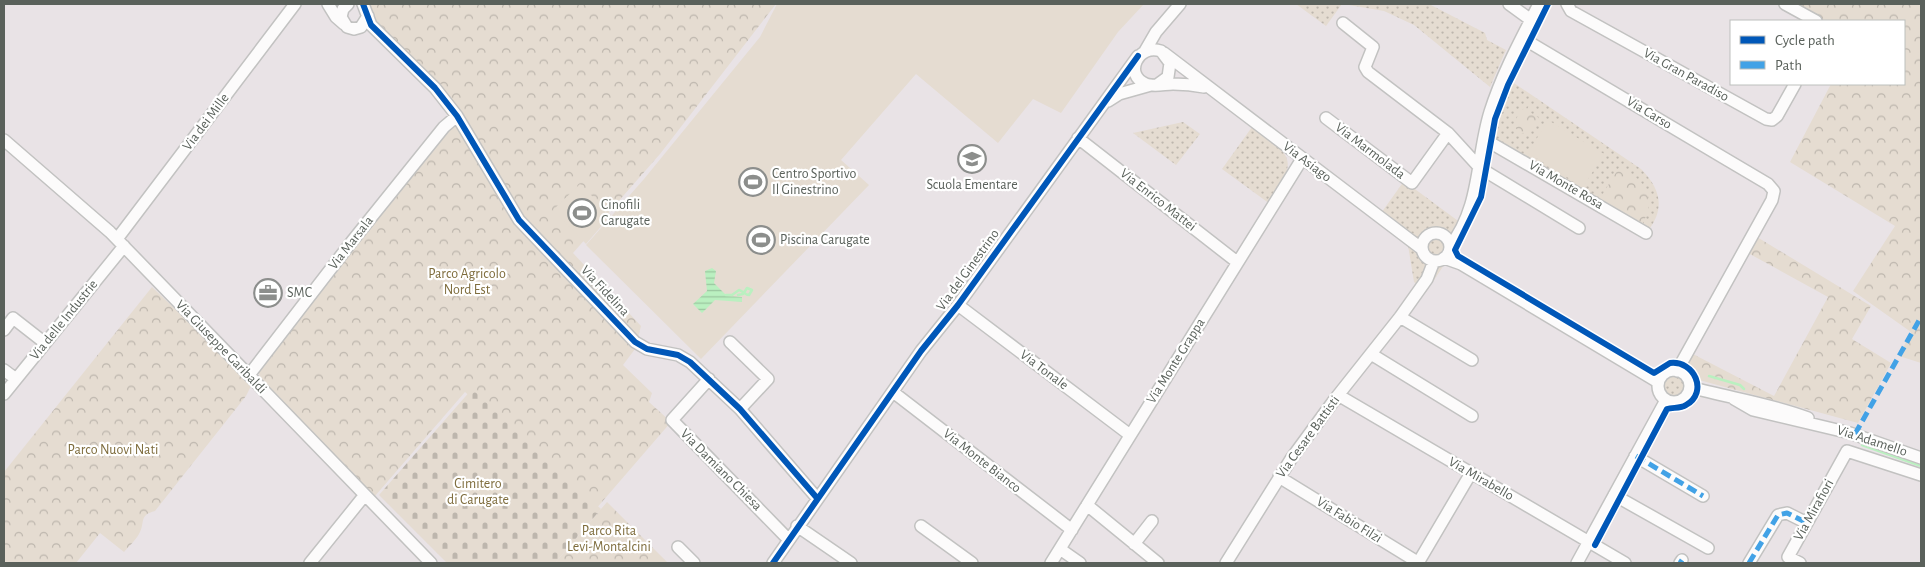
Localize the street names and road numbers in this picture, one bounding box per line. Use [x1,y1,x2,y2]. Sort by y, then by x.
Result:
street label: Via Gran Paradiso [1641,46,1731,104]
street label: Via dei Mille [180,91,232,153]
street label: Via Carso [1624,94,1674,132]
street label: Via Marmolada [1332,120,1408,182]
street label: Via Asiago [1280,139,1334,185]
street label: Via Monte Rosa [1526,158,1606,212]
street label: Via Enrico Mattei [1117,166,1199,234]
street label: Via Marsala [326,213,376,272]
street label: Via del Ginestrino [934,227,1002,313]
street label: Via Fidelina [578,263,632,319]
street label: Via delle Industrie [28,277,100,363]
street label: Via Giuseppe Garibaldi [173,298,269,396]
street label: Via Monte Grappa [1144,315,1208,406]
street label: Via Tonale [1017,347,1071,393]
street label: Via Cesare Battisti [1274,393,1342,481]
street label: Via Adamello [1835,423,1909,459]
street label: Via Monte Bianco [940,426,1024,496]
street label: Via Damiano Chiesa [678,427,765,514]
street label: Via Mirabello [1446,455,1516,503]
street label: Via Mirafiori [1791,477,1837,543]
street label: Via Fabio Filzi [1314,494,1384,546]

